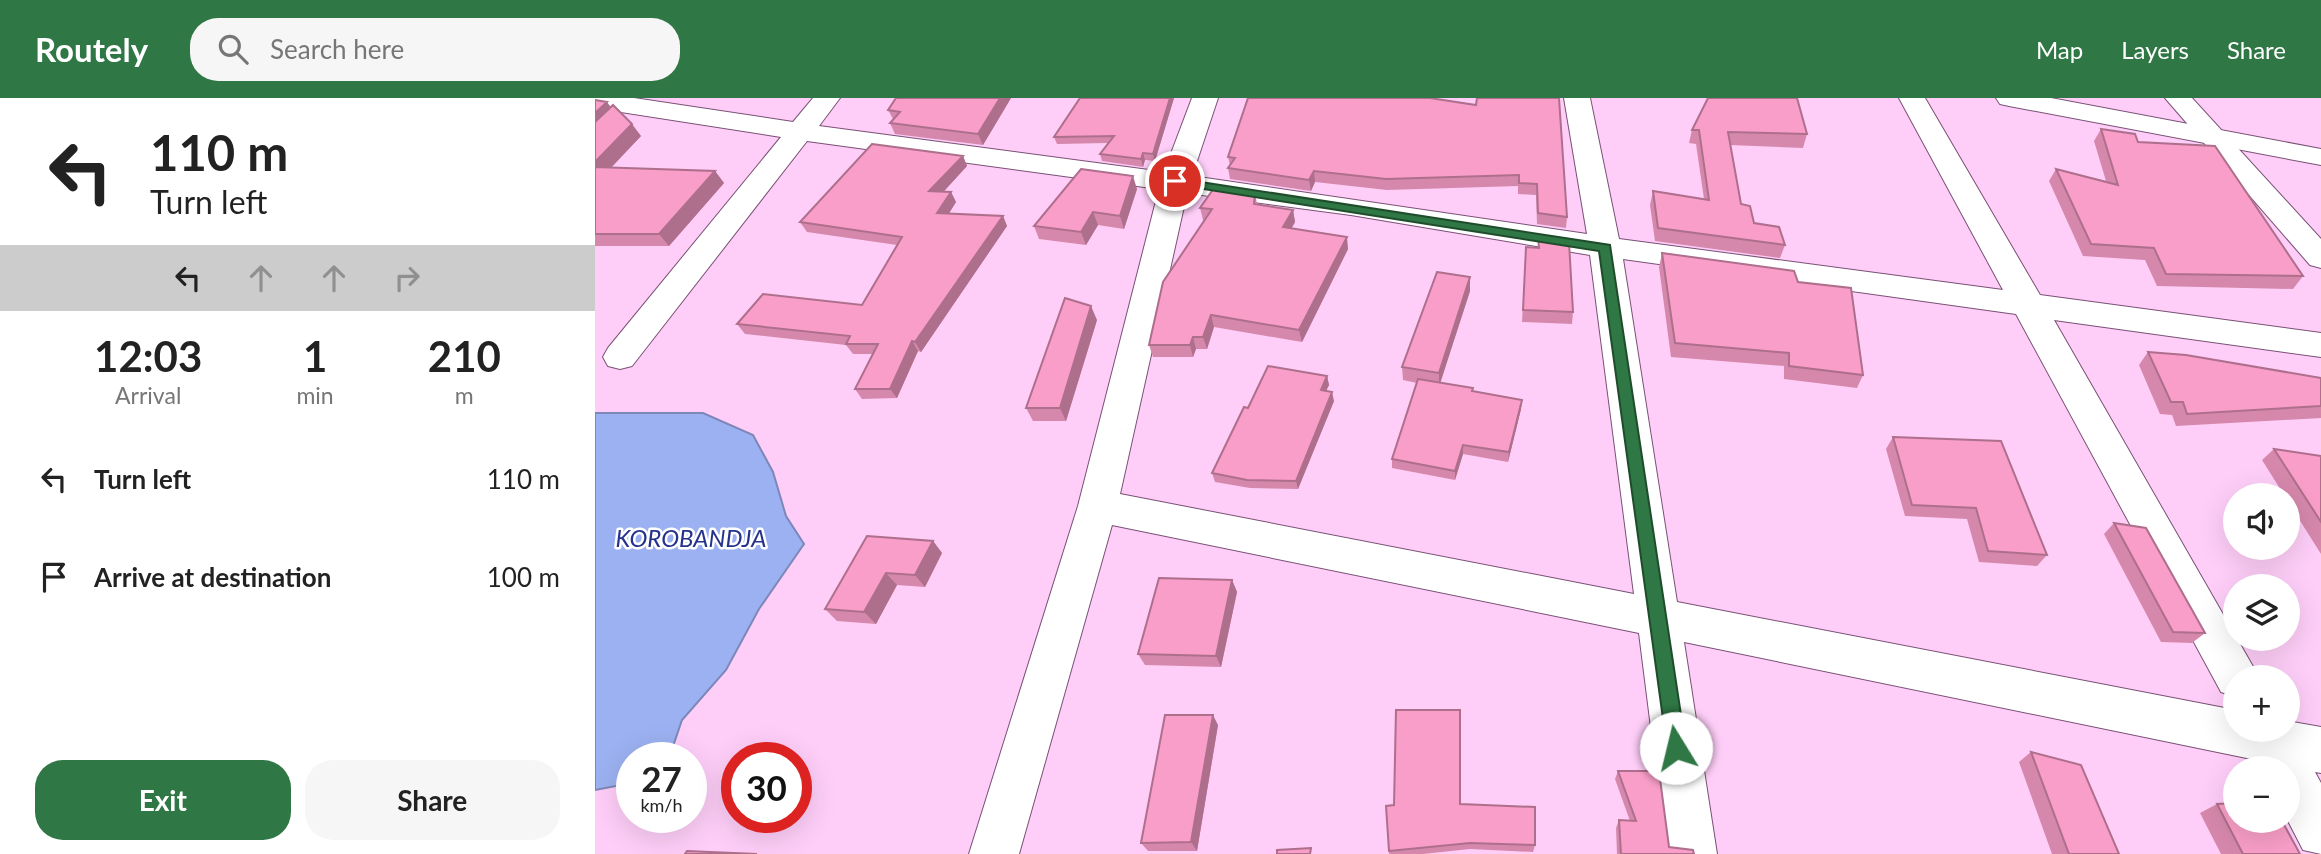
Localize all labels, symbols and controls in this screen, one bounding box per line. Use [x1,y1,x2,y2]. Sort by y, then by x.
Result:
search box [190,18,680,81]
text: Routely [35,29,148,69]
icon: search [214,30,252,68]
text: Search here [270,33,404,65]
text: Map [2036,35,2083,64]
text: Layers [2121,35,2189,64]
text: Share [2227,35,2286,64]
text: 110 m [150,123,288,181]
icon: left [35,126,126,217]
pin [1145,151,1205,211]
icon: arrive [1156,162,1194,200]
text: Turn left [150,182,267,221]
icon: left [169,259,207,297]
icon: ahead [242,259,280,297]
icon: ahead [315,259,353,297]
icon: right [388,259,426,297]
text: 12:03 [94,331,202,381]
text: 1 [303,331,327,381]
text: 210 [428,331,501,381]
text: Arrival [115,381,181,409]
text: min [296,381,334,409]
text: m [455,381,474,409]
icon: left [35,460,73,498]
text: Turn left [94,463,191,495]
text: 110 m [487,463,560,495]
map controls [2223,483,2300,833]
button: sound [2223,483,2300,560]
water label: KOROBANDJA [616,523,766,552]
icon: arrive [35,558,73,596]
text: Arrive at destination [94,561,331,593]
text: 100 m [487,561,560,593]
button: layers [2223,574,2300,651]
button: + [2223,665,2300,742]
position arrow [1639,711,1713,785]
speed limit sign: 30 [721,742,812,833]
button: − [2223,756,2300,833]
text: 27 [641,757,682,799]
button: Exit [35,760,291,840]
button: Share [305,760,560,840]
text: km/h [640,794,683,816]

